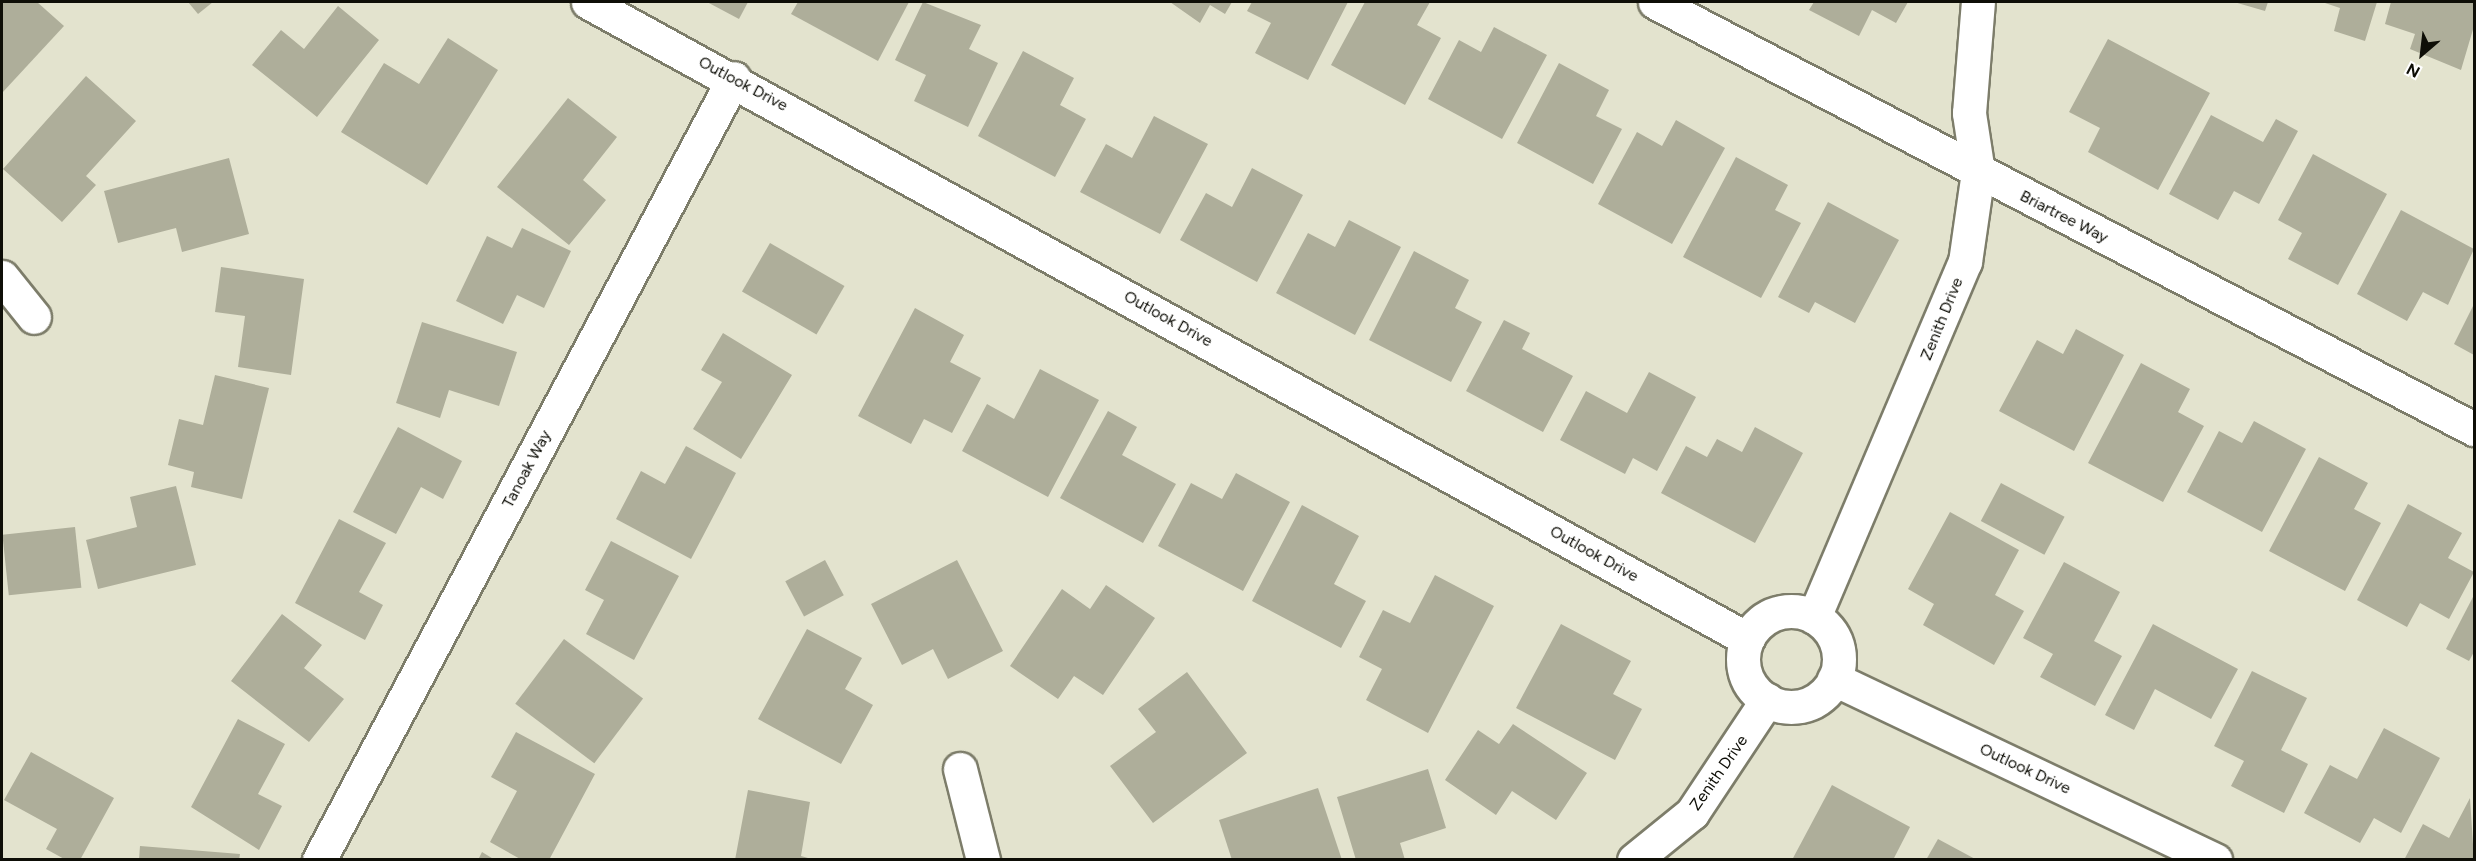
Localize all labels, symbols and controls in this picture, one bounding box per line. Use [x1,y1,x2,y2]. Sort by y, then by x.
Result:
north arrow [2392,24,2452,84]
street label: Outlook Drive [695,52,791,116]
text: N [2403,59,2423,82]
street label: Briartree Way [2017,187,2111,247]
street label: Zenith Drive [1917,275,1967,363]
street label: Outlook Drive [1120,287,1216,351]
street label: Tanoak Way [499,427,555,511]
street label: Outlook Drive [1546,522,1642,586]
street label: Zenith Drive [1686,732,1752,814]
street label: Outlook Drive [1976,740,2074,798]

